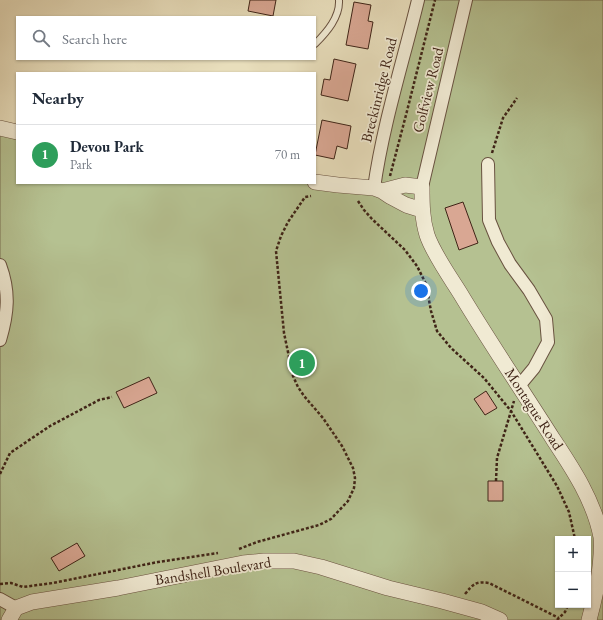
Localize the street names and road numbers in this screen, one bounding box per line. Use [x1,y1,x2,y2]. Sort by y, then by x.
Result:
street label: Breckinridge Road [356,35,401,144]
street label: Golfview Road [408,45,447,135]
street label: Montague Road [501,364,568,454]
street label: Bandshell Boulevard [153,552,273,589]

